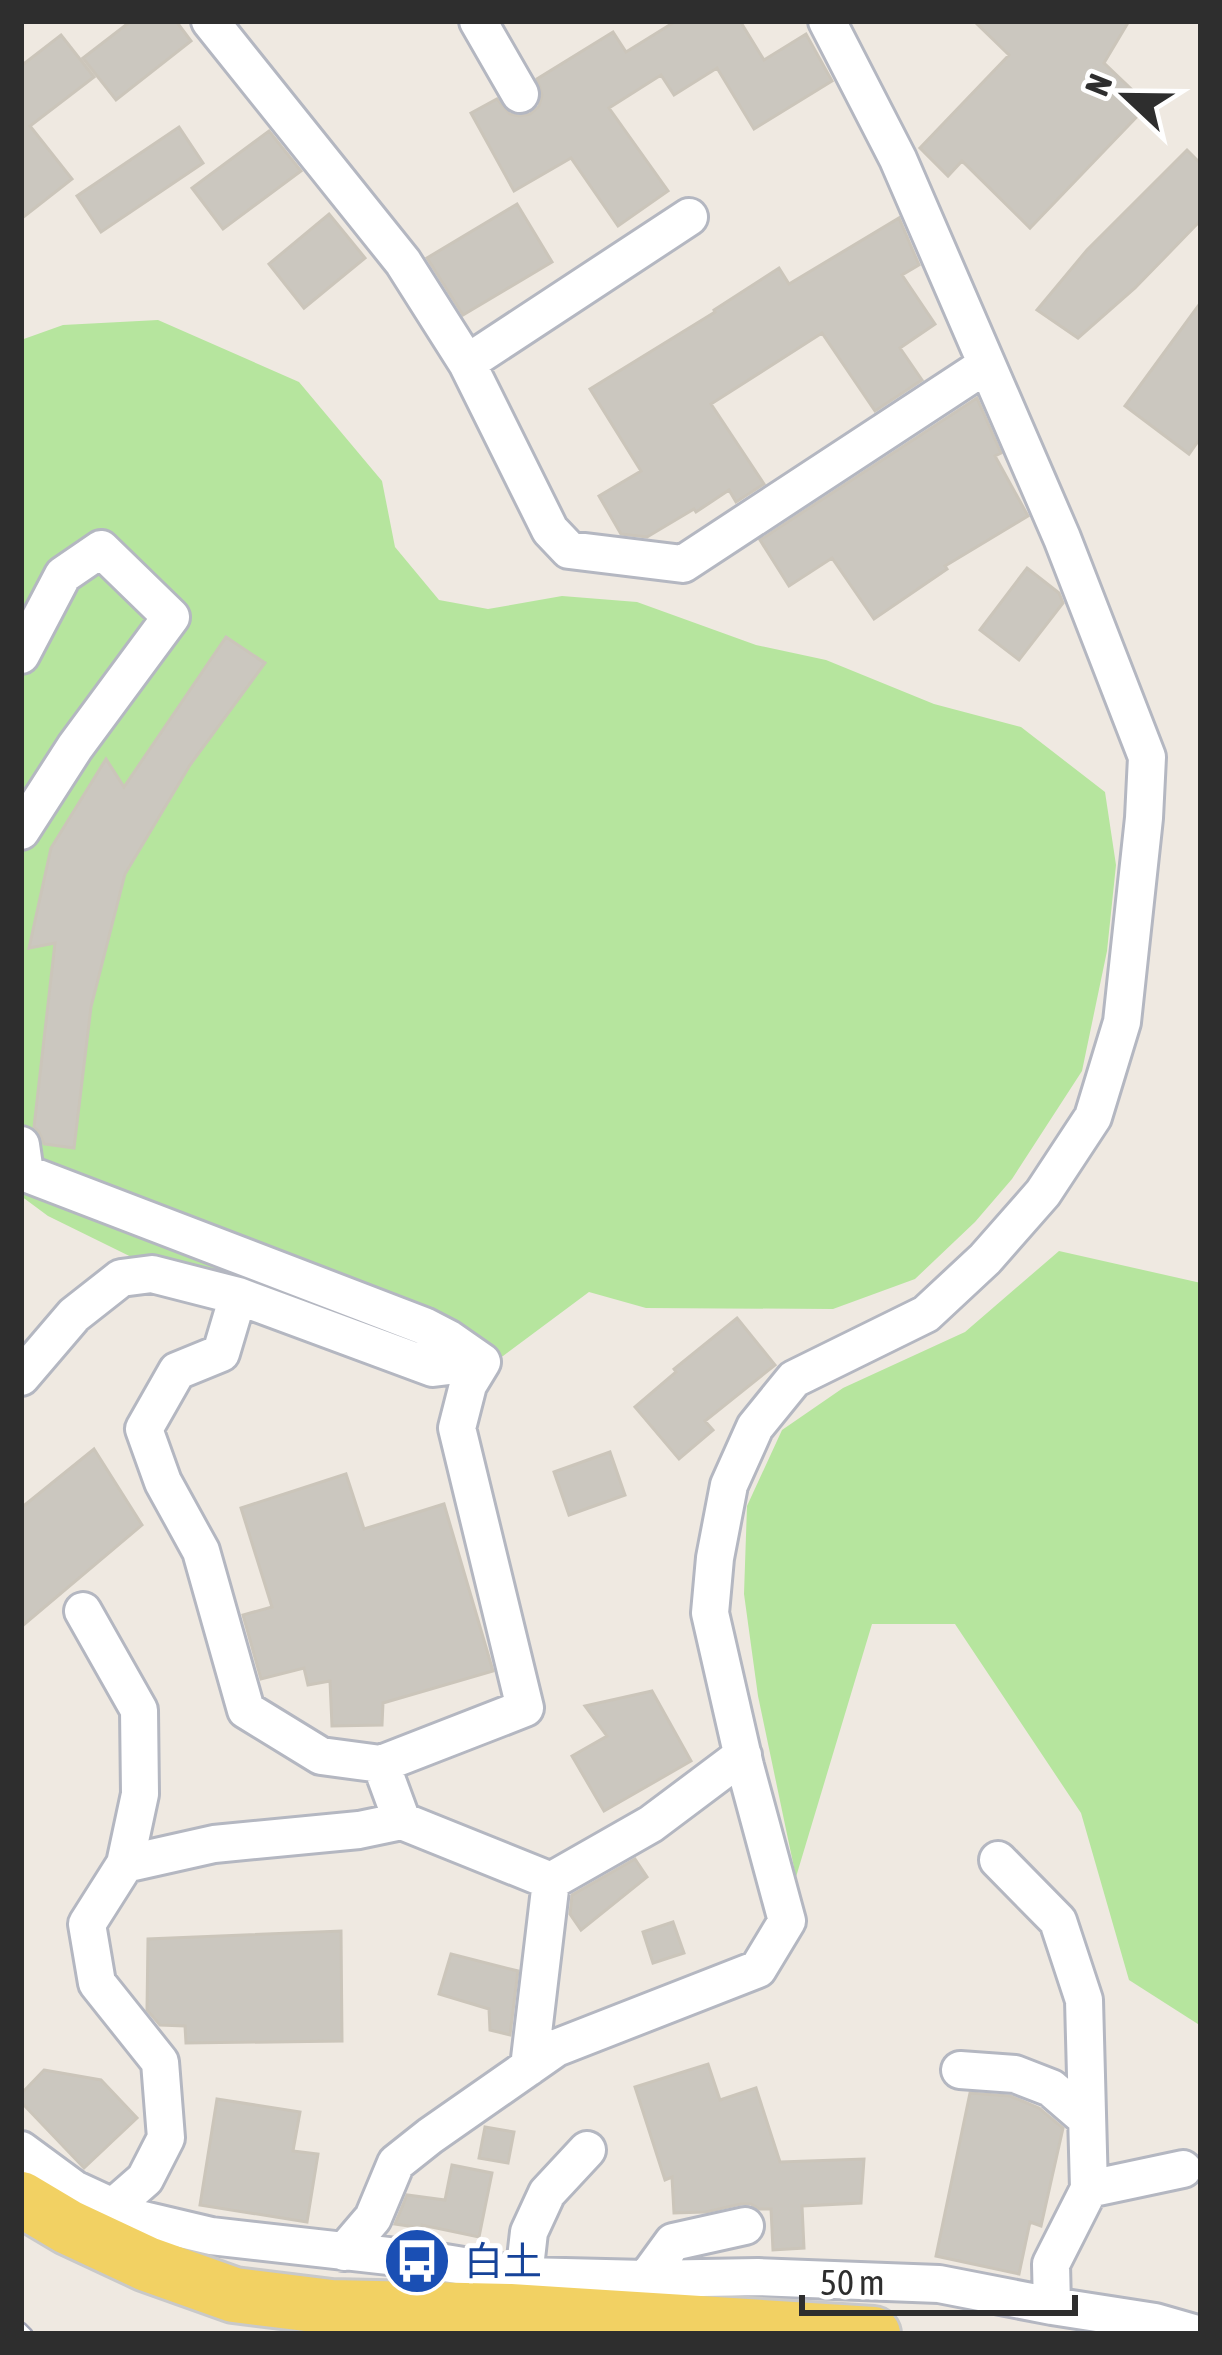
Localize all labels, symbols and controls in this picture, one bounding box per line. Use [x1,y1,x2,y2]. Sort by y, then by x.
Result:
north arrow [1066,36,1186,156]
text: N [1077,69,1119,101]
bus stop icon: 白土 [382,2226,452,2296]
place label: 白土 [464,2239,542,2283]
scale bar [802,2241,1075,2315]
text: 50 m [820,2261,885,2303]

